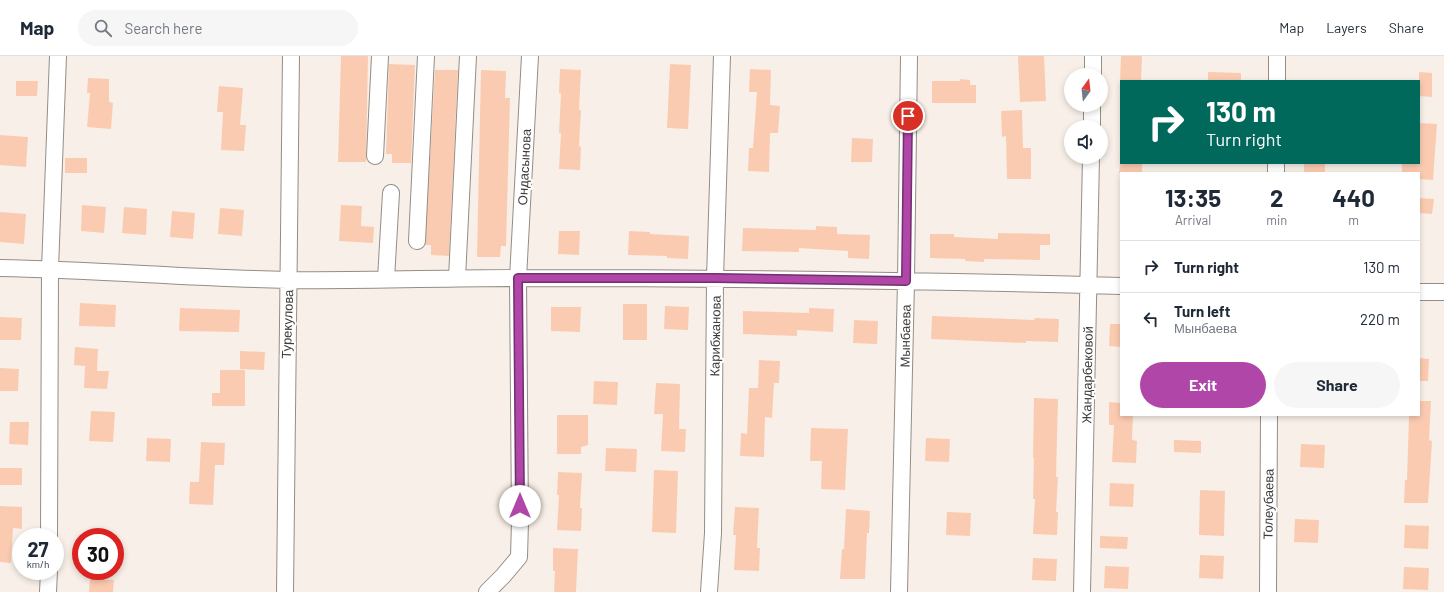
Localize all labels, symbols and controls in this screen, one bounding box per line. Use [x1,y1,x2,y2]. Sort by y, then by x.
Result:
search box [78,10,358,46]
text: Map [20,16,54,39]
icon: search [92,17,114,39]
text: Search here [124,19,202,37]
text: Map [1279,19,1304,36]
text: Layers [1326,19,1367,36]
text: Share [1389,19,1424,36]
north arrow [1064,68,1108,112]
map controls [1064,68,1108,164]
text: 130 m [1206,94,1276,128]
icon: right [1140,96,1192,148]
pin [891,99,925,133]
icon: arrive [897,105,919,127]
button: sound [1064,120,1108,164]
street label: Ондасынова [514,128,534,206]
text: Turn right [1206,128,1282,150]
text: 13:35 [1165,183,1221,212]
text: 2 [1270,183,1283,212]
text: 440 [1332,183,1375,212]
text: Arrival [1175,212,1211,228]
text: min [1266,212,1287,228]
text: m [1348,212,1359,228]
icon: right [1140,256,1162,278]
text: Turn right [1174,258,1239,276]
text: 130 m [1363,258,1400,276]
street label: Турекулова [278,288,296,359]
street label: Карибжанова [706,295,724,377]
text: Turn left [1174,302,1230,320]
street label: Мынбаева [896,304,914,368]
icon: left [1140,308,1162,330]
text: 220 m [1360,310,1400,328]
text: Мынбаева [1174,320,1237,336]
street label: Жандарбековой [1078,326,1096,424]
button: Exit [1140,362,1266,408]
button: Share [1274,362,1400,408]
street label: Толеубаева [1259,468,1277,540]
position arrow [499,485,541,527]
speed limit sign: 30 [72,528,124,580]
text: 27 [27,537,49,561]
text: km/h [27,558,49,570]

